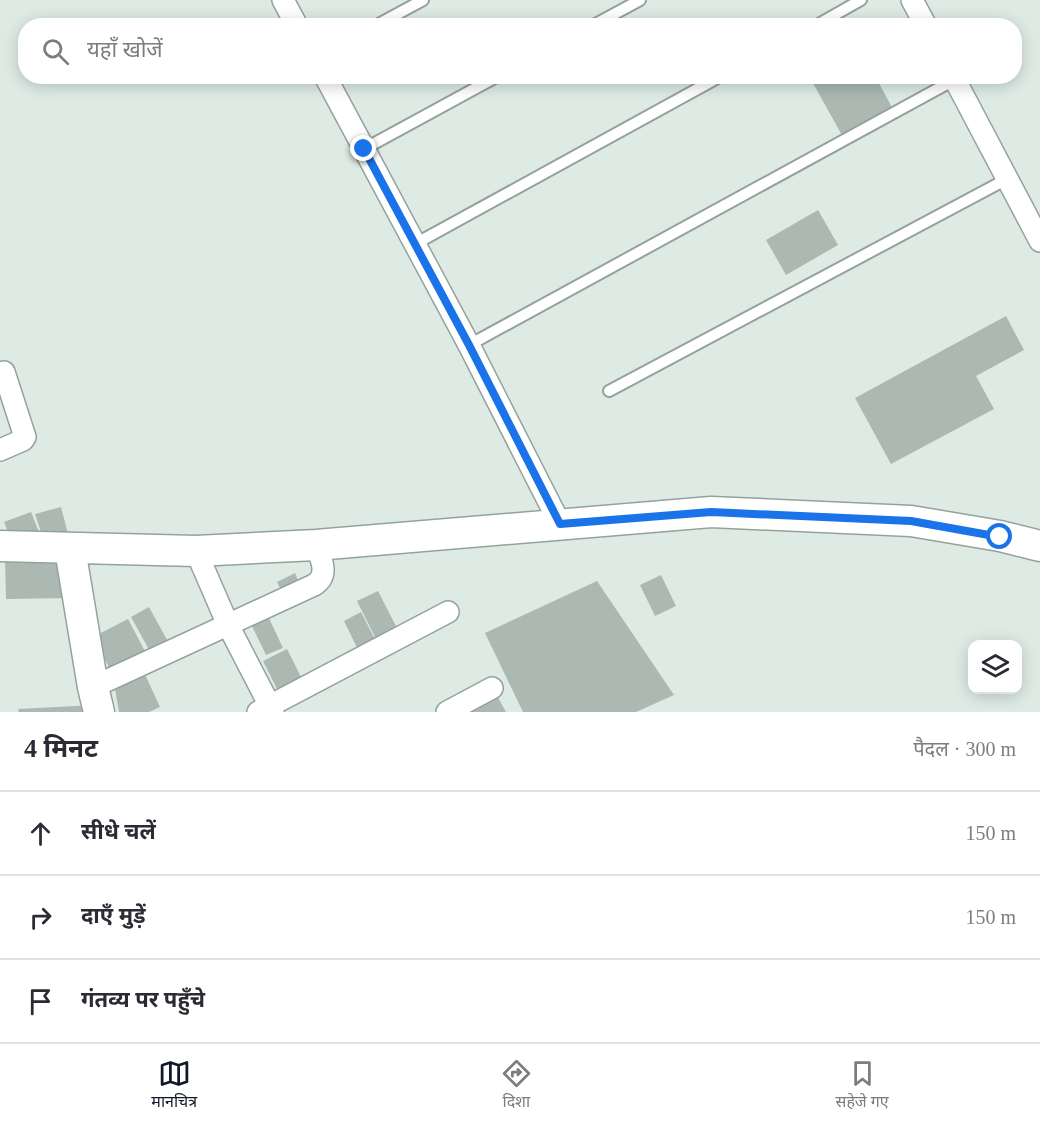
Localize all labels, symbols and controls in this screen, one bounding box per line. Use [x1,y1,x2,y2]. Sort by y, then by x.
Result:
search box [18,18,1022,84]
icon: search [39,35,72,68]
text: यहाँ खोजें [87,37,163,62]
route end [350,135,376,161]
route start [986,523,1012,549]
map controls [968,640,1022,694]
button: layers [968,640,1022,694]
text: 4 मिनट [24,734,98,763]
text: पैदल · 300 m [913,738,1016,760]
icon: ahead [24,817,57,850]
text: सीधे चलें [81,819,156,844]
text: 150 m [965,822,1016,844]
icon: right [24,901,57,934]
text: दाएँ मुड़ें [81,903,146,928]
text: 150 m [965,906,1016,928]
icon: arrive [24,985,57,1018]
text: गंतव्य पर पहुँचे [81,987,205,1012]
tab: मानचित्र [151,1057,197,1114]
tab: दिशा [500,1057,533,1114]
tab: सहेजे गए [836,1057,889,1114]

